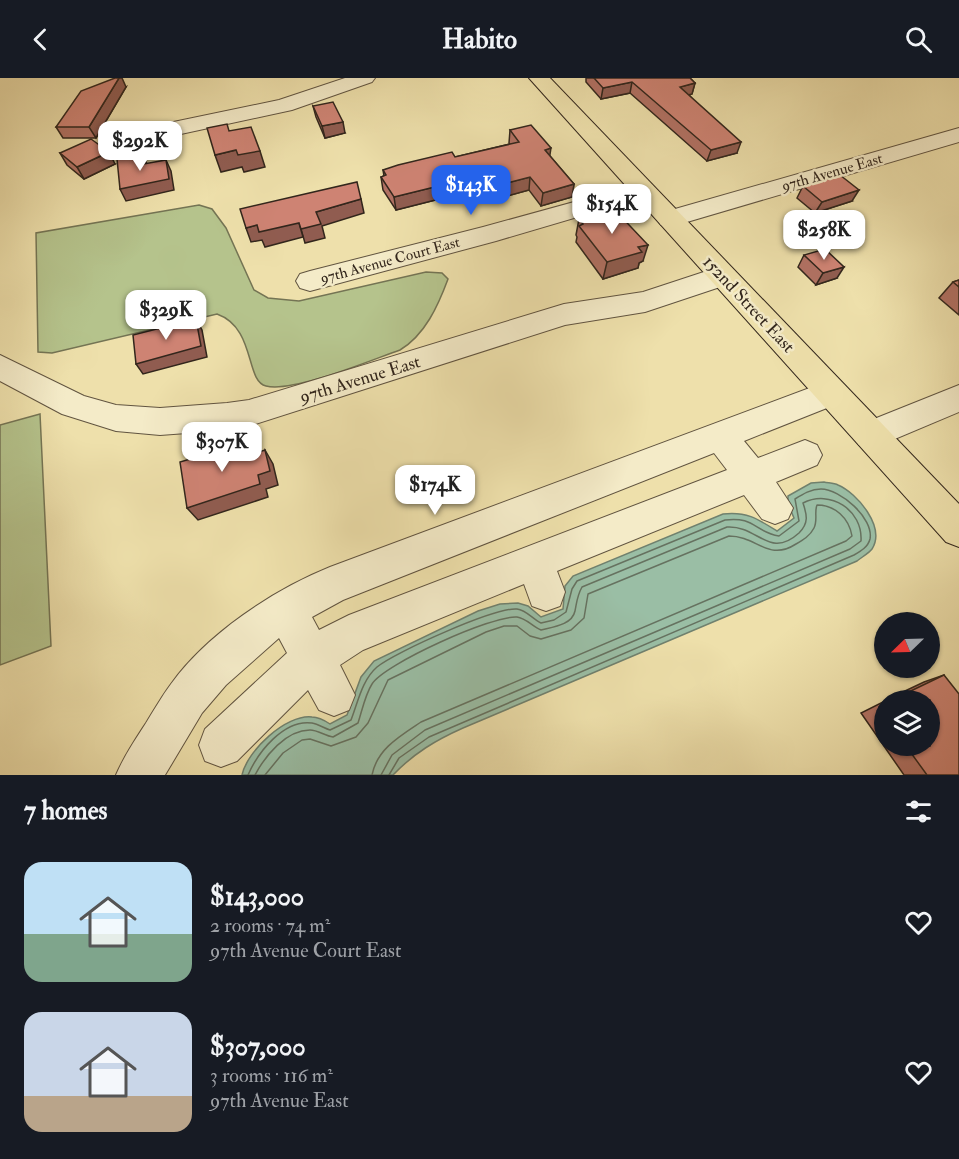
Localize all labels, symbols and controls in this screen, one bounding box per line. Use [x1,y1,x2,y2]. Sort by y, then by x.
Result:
icon: back [24,23,57,56]
text: Habito [442,23,517,56]
icon: search [902,23,935,56]
pin: $292K [98,121,182,172]
text: $292K [112,128,168,153]
street label: 97th Avenue East [779,149,885,196]
pin: $143K [429,165,513,216]
text: $143K [446,172,496,197]
pin: $154K [570,184,654,235]
text: $154K [586,191,638,216]
pin: $258K [782,210,866,261]
text: $258K [797,217,851,242]
street label: 97th Avenue Court East [317,233,462,289]
street label: 152nd Street East [698,251,800,358]
pin: $329K [124,290,208,341]
text: $329K [139,297,193,322]
street label: 97th Avenue East [295,350,423,409]
pin: $307K [180,422,264,473]
text: $307K [196,429,248,454]
pin: $174K [393,465,477,516]
text: $174K [409,472,461,497]
north arrow [874,612,940,678]
map controls [874,612,940,756]
button: layers [874,690,940,756]
text: 7 homes [24,795,107,827]
icon: filters [902,795,935,828]
text: $143,000 [210,881,304,913]
icon: home [72,886,144,958]
icon: heart [902,906,935,939]
text: 2 rooms · 74 m² [210,913,331,938]
text: 97th Avenue Court East [210,938,401,963]
text: $307,000 [210,1031,306,1063]
icon: home [72,1036,144,1108]
icon: heart [902,1056,935,1089]
text: 3 rooms · 116 m² [210,1063,333,1088]
text: 97th Avenue East [210,1088,349,1113]

